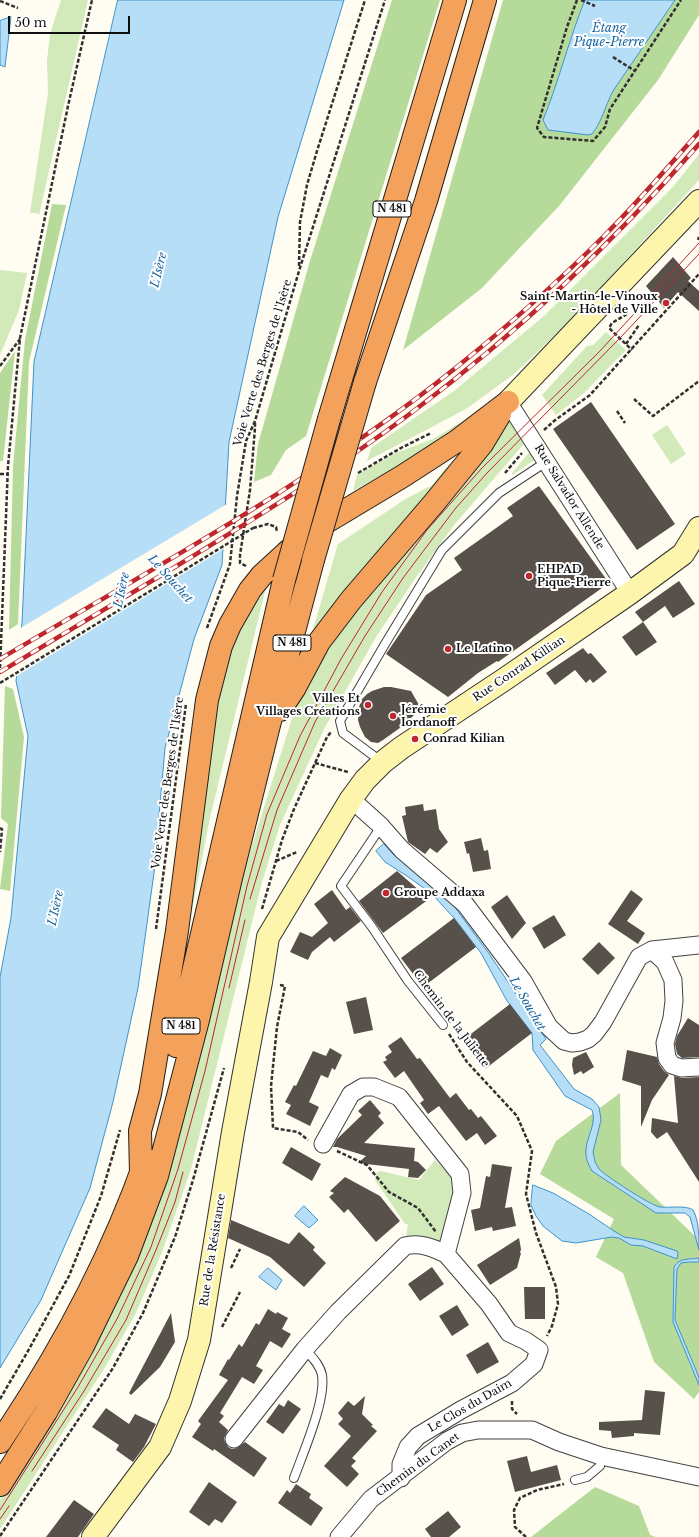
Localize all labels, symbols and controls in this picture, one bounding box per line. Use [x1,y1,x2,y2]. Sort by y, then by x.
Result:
scale bar [10,8,132,34]
text: 50 m [15,15,47,30]
water label: Étang Pique-Pierre [574,22,644,50]
road number: N 481 [373,201,411,217]
water label: L'Isère [148,251,170,289]
street label: Voie Verte des Berges de l'Isère [231,278,295,448]
place label: Saint-Martin-le-Vinoux - Hôtel de Ville [520,290,658,316]
marker: Saint-Martin-le-Vinoux - Hôtel de Ville [661,298,671,308]
street label: Rue Salvador Allende [531,442,607,552]
water label: Le Souchet [145,552,195,606]
place label: EHPAD Pique-Pierre [537,563,611,589]
water label: L'Isère [111,571,133,609]
marker: EHPAD Pique-Pierre [524,571,534,581]
street label: Rue Conrad Killian [471,633,567,705]
road number: N 481 [273,635,311,651]
place label: Le Latino [456,642,512,656]
marker: Le Latino [443,644,453,654]
place label: Villes Et Villages Créations [256,692,360,718]
street label: Voie Verte des Berges de l'Isère [149,696,187,870]
marker: Villes Et Villages Créations [363,700,373,710]
place label: Jérémie Iordanoff [401,703,456,729]
marker: Jérémie Iordanoff [388,711,398,721]
place label: Conrad Kilian [423,732,505,746]
marker: Conrad Kilian [410,734,420,744]
place label: Groupe Addaxa [394,886,485,900]
marker: Groupe Addaxa [381,888,391,898]
water label: L'Isère [45,889,67,927]
street label: Chemin de la Juliette [410,968,492,1070]
water label: Le Souchet [506,975,548,1033]
road number: N 481 [162,1018,200,1034]
street label: Rue de la Résistance [198,1193,228,1307]
street label: Le Clos du Daim [426,1377,514,1435]
street label: Chemin du Canet [374,1430,462,1500]

